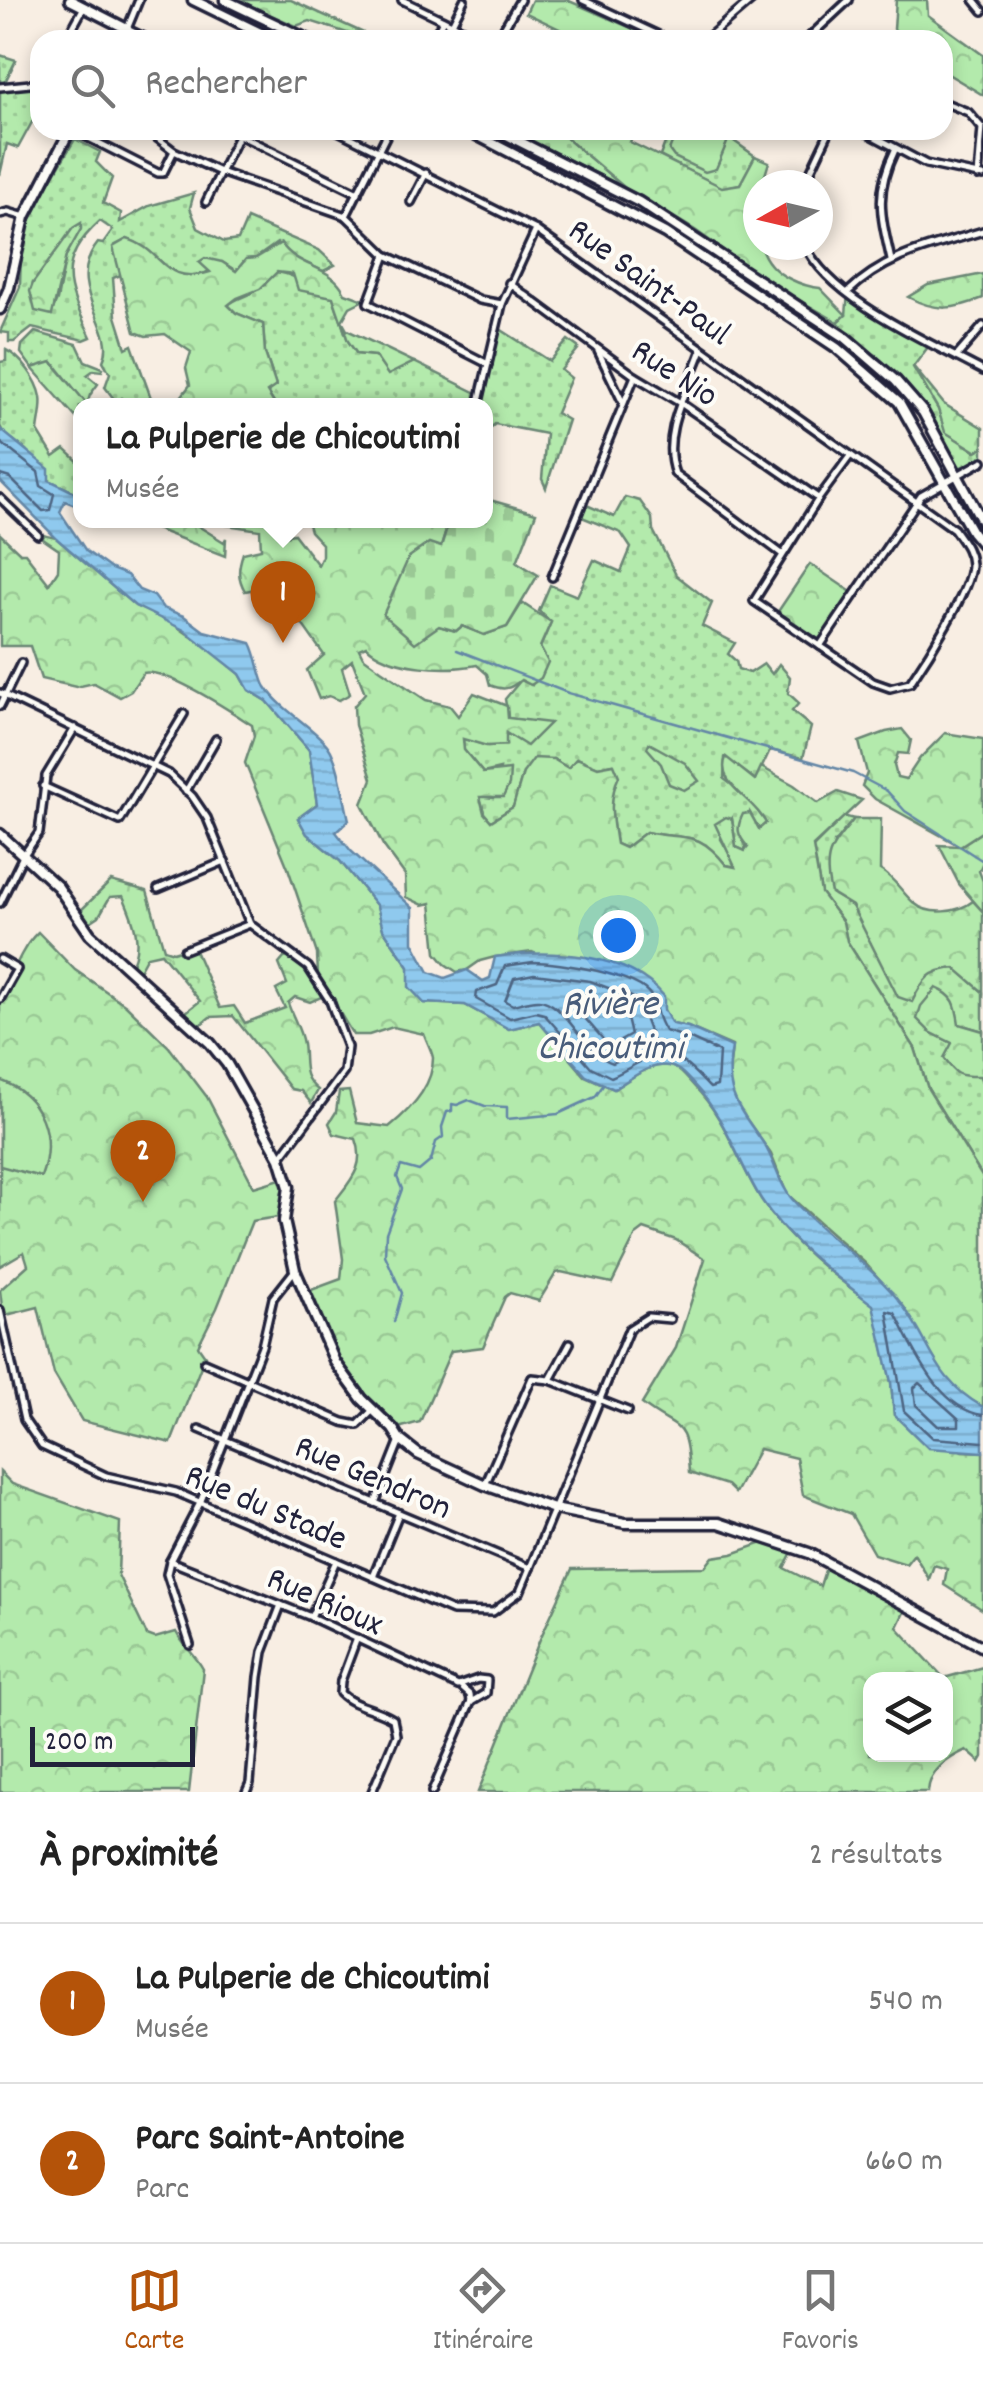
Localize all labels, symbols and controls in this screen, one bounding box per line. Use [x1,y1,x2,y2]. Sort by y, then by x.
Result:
search box [30,30,953,140]
icon: search [65,58,120,113]
text: Rechercher [145,58,307,113]
north arrow [743,170,833,260]
street label: Rue Saint-Paul [556,208,740,360]
street label: Rue Nio [620,328,727,422]
popup [73,398,493,528]
text: La Pulperie de Chicoutimi [106,413,460,468]
text: Musée [106,468,180,514]
pin: 1 [250,560,316,643]
your location [593,910,644,961]
water label: Rivière Chicoutimi [537,979,689,1078]
pin: 2 [110,1120,176,1202]
street label: Rue Gendron [286,1424,458,1535]
street label: Rue du Stade [176,1453,354,1566]
street label: Rue Rioux [258,1556,390,1651]
map controls [863,1672,953,1762]
button: layers [863,1672,953,1762]
scale bar [30,1722,195,1766]
text: 200 m [45,1724,113,1764]
text: À proximité [40,1827,218,1887]
text: 2 résultats [809,1834,943,1880]
text: La Pulperie de Chicoutimi [135,1953,489,2008]
text: 1 [69,1980,76,2026]
text: 540 m [868,1980,943,2026]
text: Musée [135,2008,209,2054]
text: Parc Saint-Antoine [135,2113,405,2168]
text: 2 [66,2140,79,2186]
text: 660 m [865,2140,943,2186]
text: Parc [135,2168,189,2214]
tab: Carte [124,2263,184,2363]
tab: Itinéraire [433,2263,533,2363]
tab: Favoris [782,2263,859,2363]

